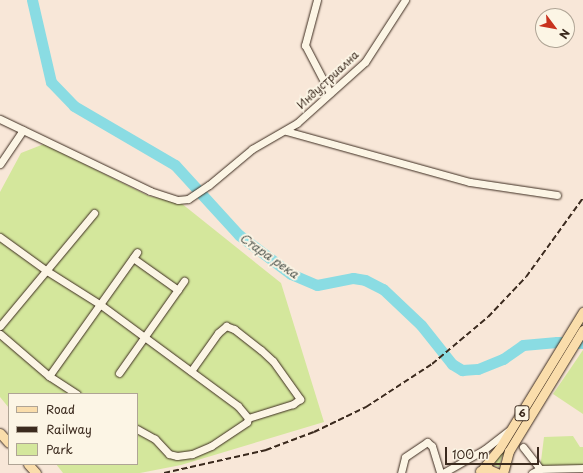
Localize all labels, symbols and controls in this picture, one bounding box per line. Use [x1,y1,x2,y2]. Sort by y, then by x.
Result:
north arrow [535,8,575,48]
text: N [555,26,574,42]
street label: Индустриална [294,48,362,112]
water label: Стара река [237,230,301,282]
legend [8,393,138,465]
text: Road [46,400,75,418]
road number: 6 [514,405,530,421]
text: Railway [46,420,92,438]
scale bar [447,439,541,465]
text: Park [46,440,73,458]
text: 100 m [452,445,489,463]

